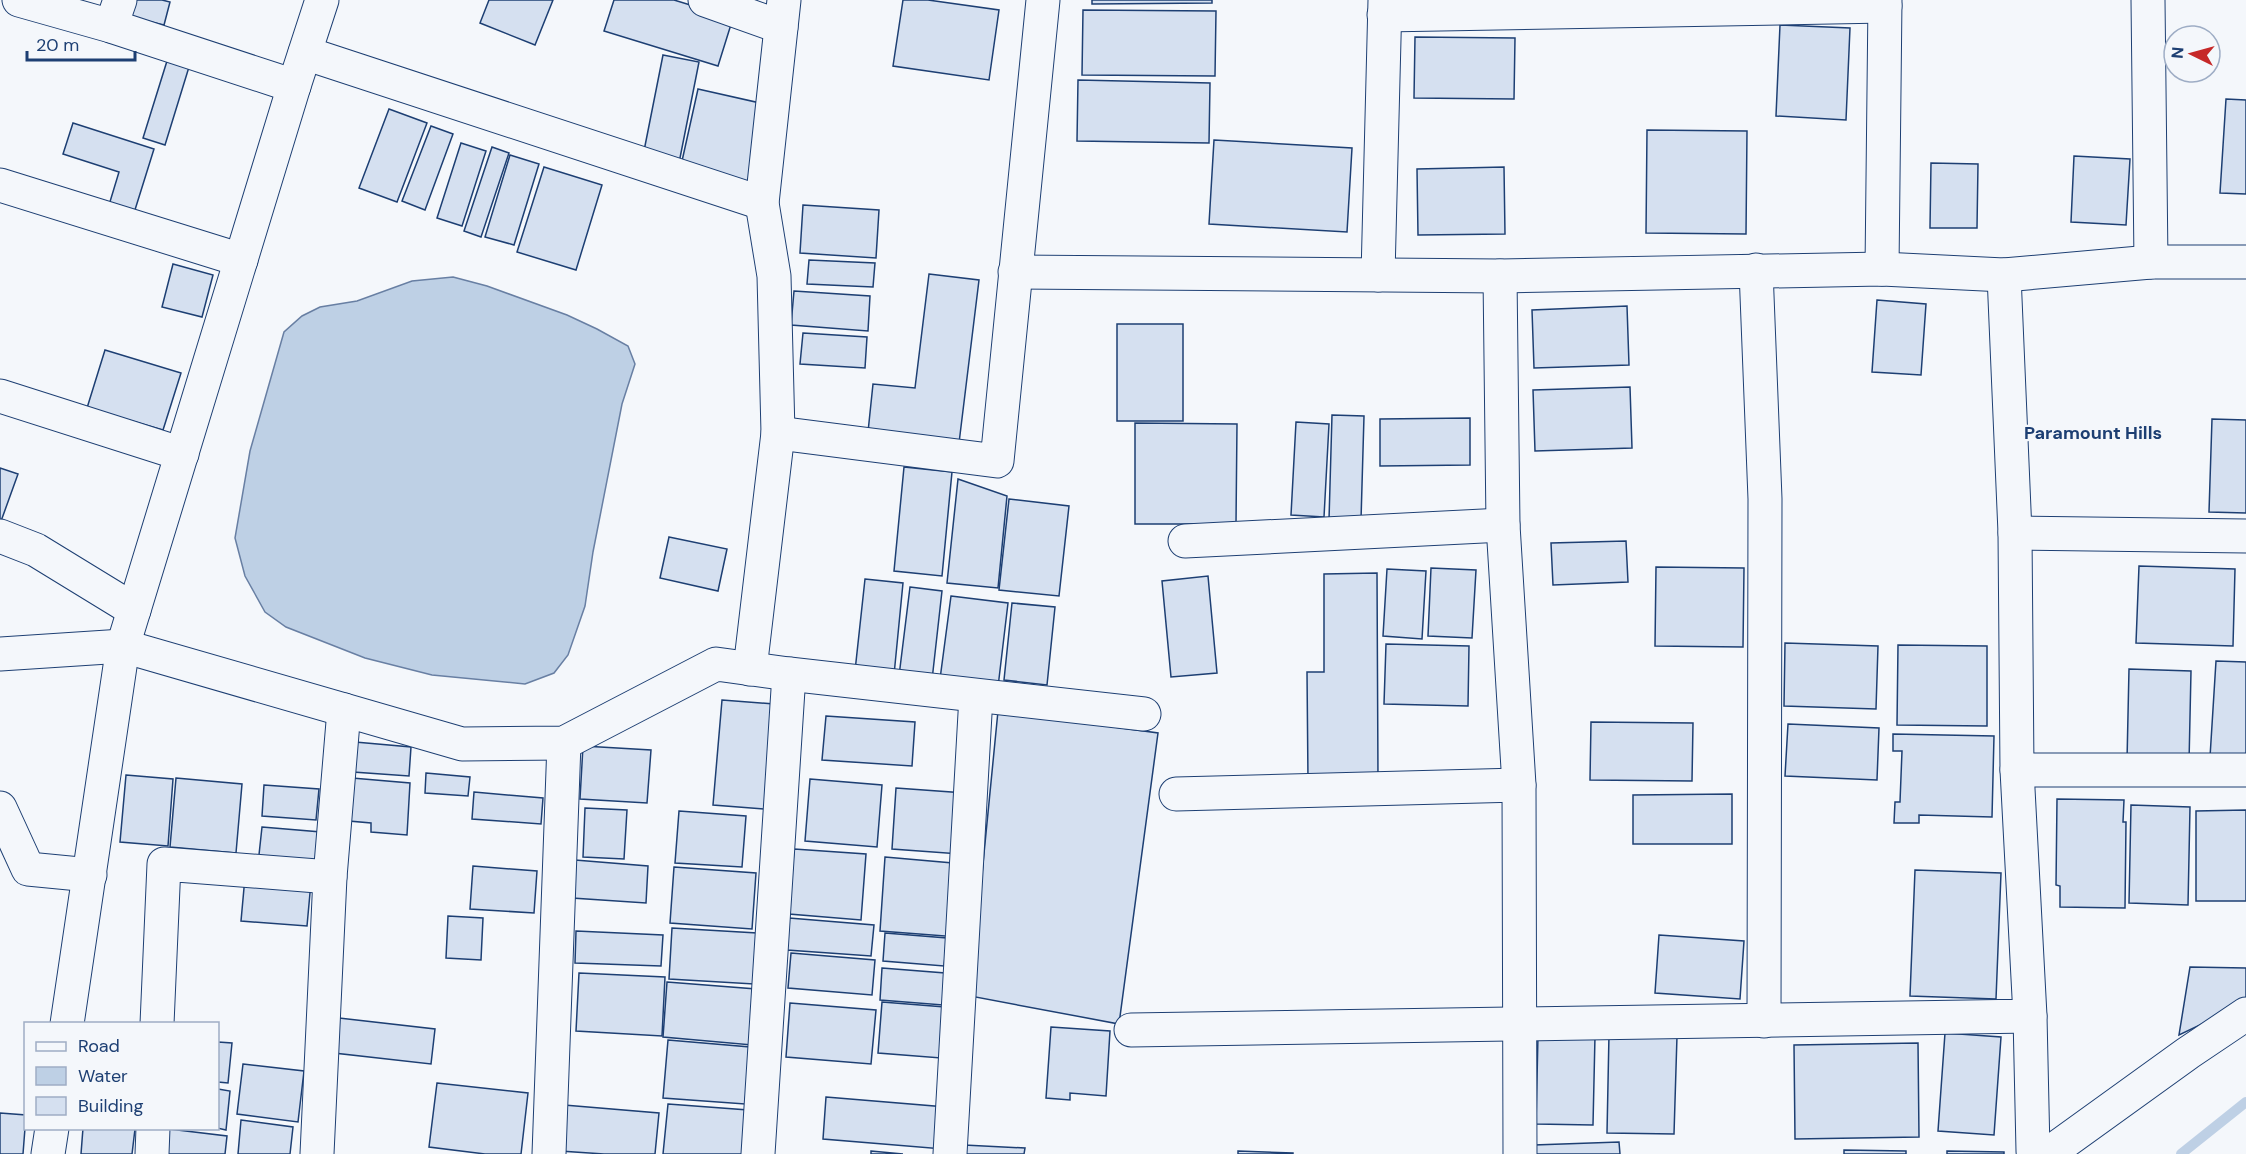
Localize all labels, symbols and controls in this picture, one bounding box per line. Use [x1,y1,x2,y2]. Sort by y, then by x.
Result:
scale bar [27,24,135,62]
north arrow [2162,24,2222,84]
text: 20 m [36,33,79,57]
text: N [2167,46,2189,59]
district label: Paramount Hills [2024,421,2162,445]
legend [24,1022,219,1130]
text: Road [78,1034,120,1058]
text: Water [78,1064,128,1088]
text: Building [78,1094,143,1118]

